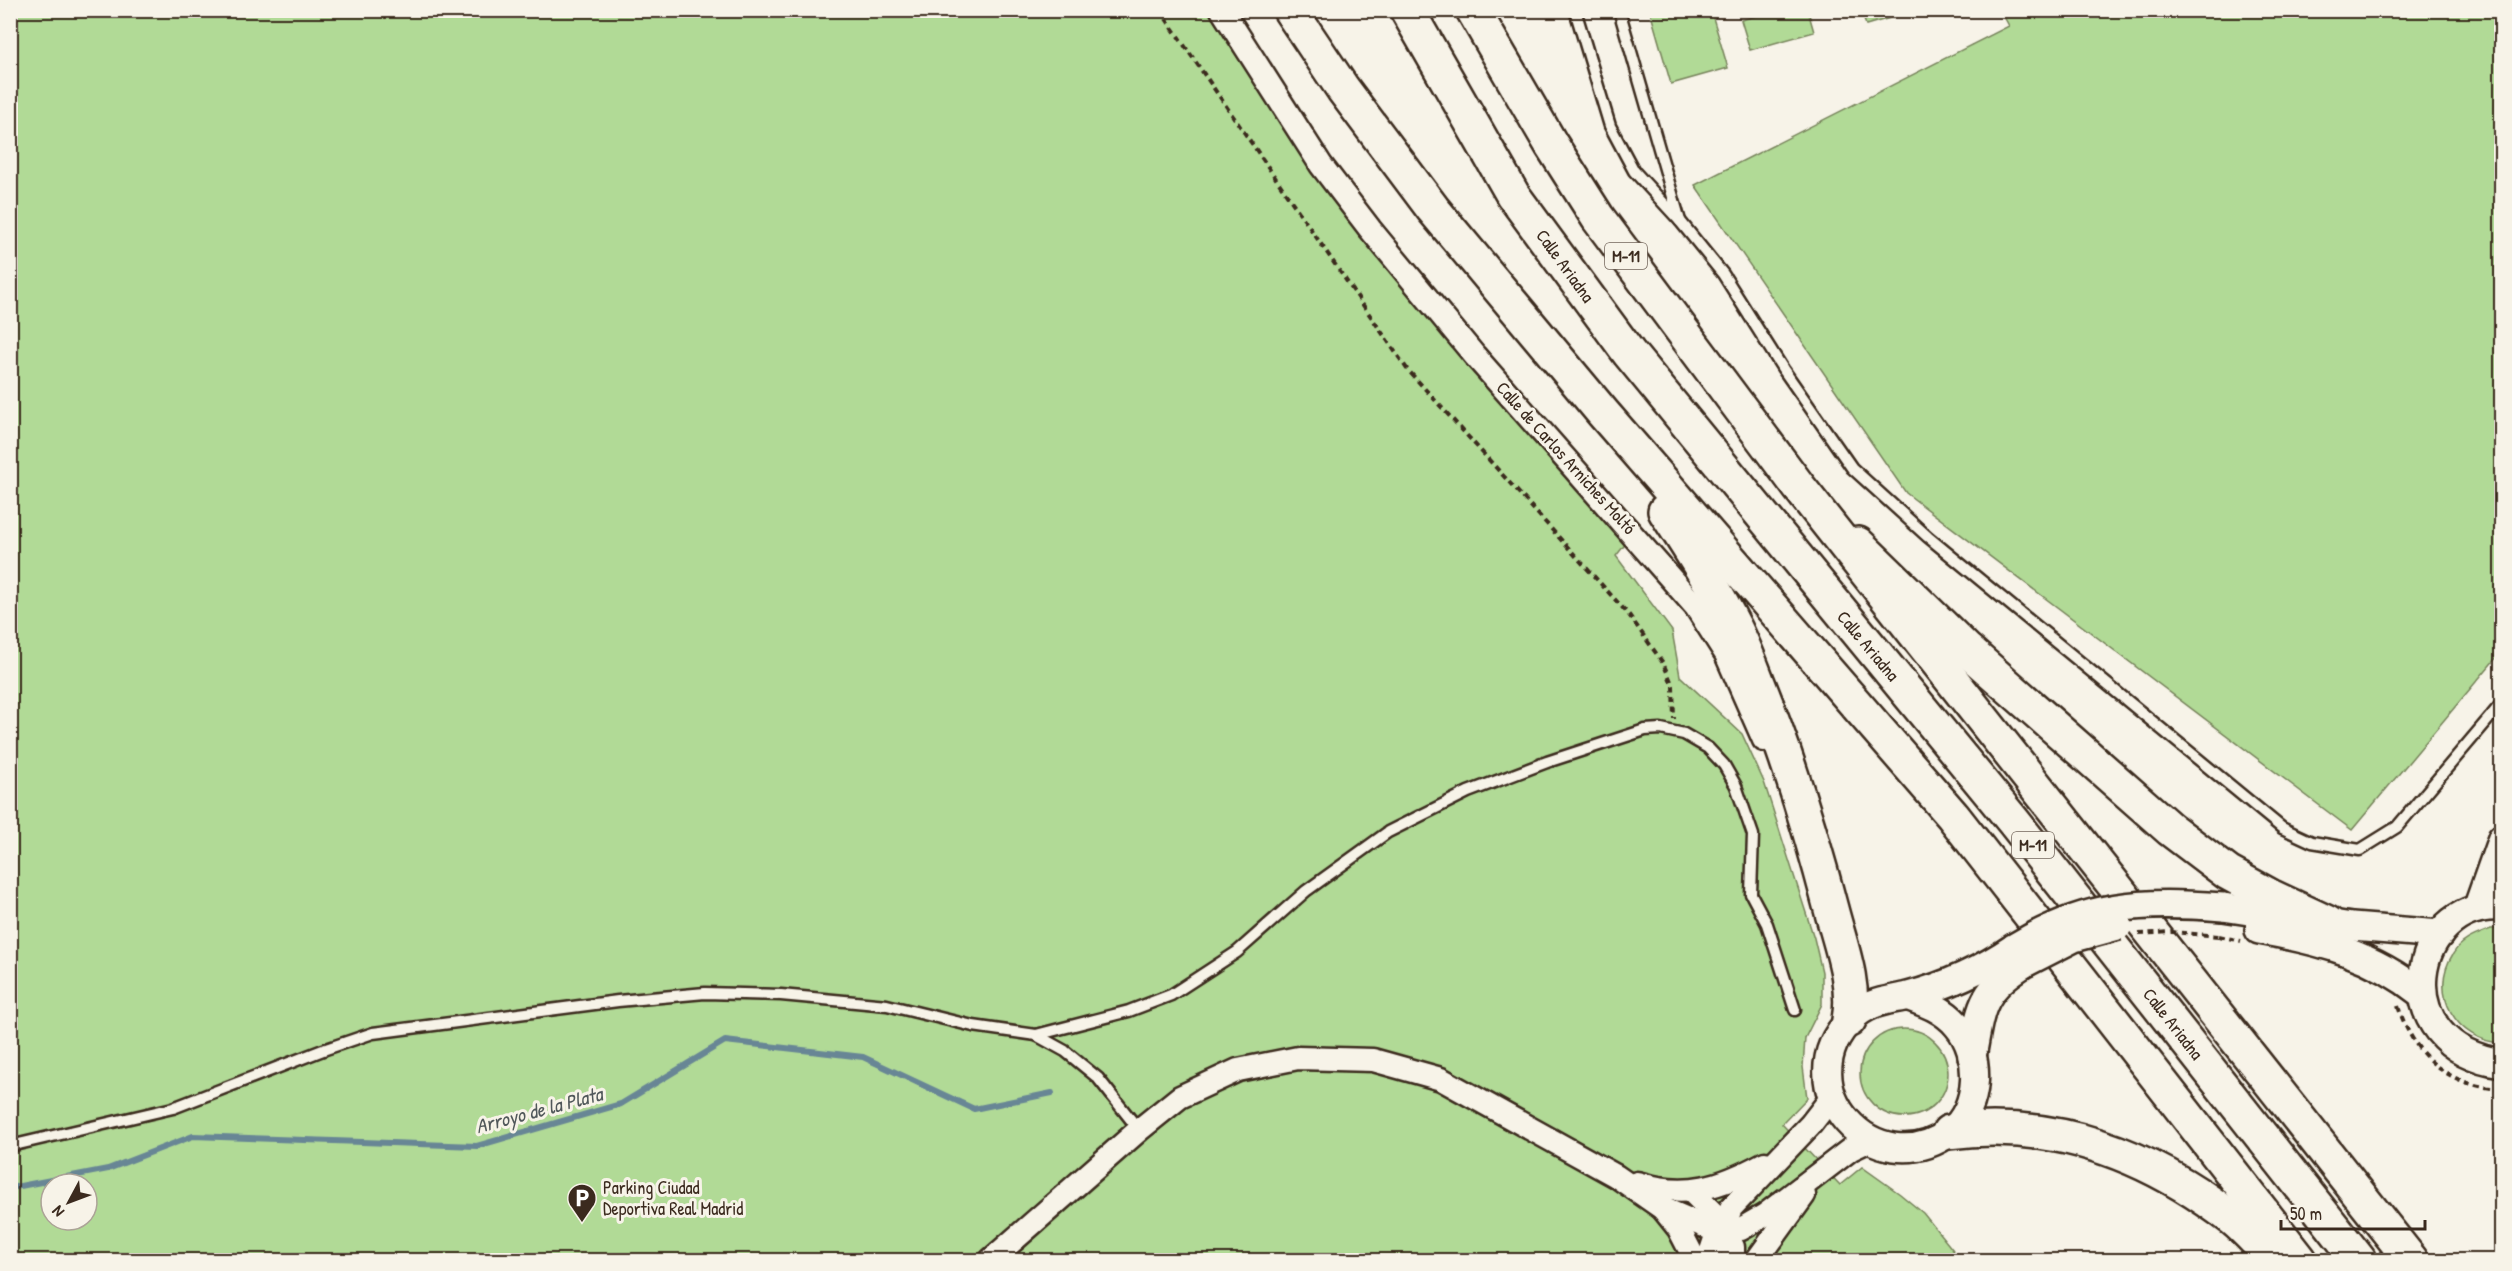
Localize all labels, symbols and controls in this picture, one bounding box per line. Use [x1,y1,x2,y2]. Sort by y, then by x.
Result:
street label: Calle Ariadna [1530,224,1600,307]
road number: M-11 [1605,243,1647,269]
street label: Calle de Carlos Arniches Moltó [1491,376,1642,540]
street label: Calle Ariadna [1831,605,1905,686]
road number: M-11 [2012,832,2054,858]
street label: Calle Ariadna [2137,983,2209,1065]
water label: Arroyo de la Plata [473,1079,607,1140]
north arrow [39,1172,99,1232]
place label: Parking Ciudad Deportiva Real Madrid [603,1175,743,1221]
parking icon: Parking Ciudad Deportiva Real Madrid [566,1182,598,1224]
scale bar [2281,1193,2425,1231]
text: N [46,1201,69,1222]
text: 50 m [2290,1201,2322,1226]

